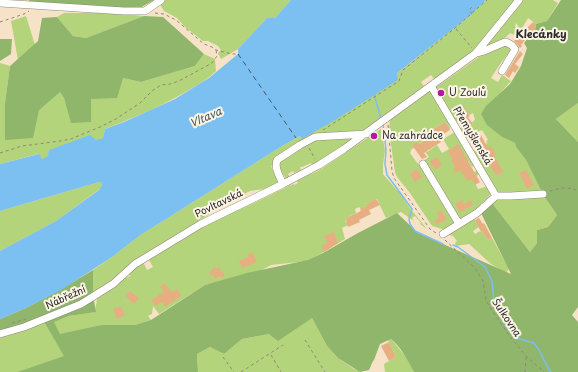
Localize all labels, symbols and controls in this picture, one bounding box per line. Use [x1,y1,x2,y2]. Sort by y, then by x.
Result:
district label: Klecánky [515,28,567,42]
place label: U Zoulů [449,87,486,99]
marker: U Zoulů [436,88,446,98]
water label: Vltava [188,105,224,131]
street label: Přemyšlenská [450,105,494,167]
place label: Na zahrádce [382,130,443,142]
marker: Na zahrádce [369,131,379,141]
street label: Povltavská [193,187,245,221]
street label: Nábřežní [44,284,88,312]
street label: Šulkovna [489,297,523,339]

